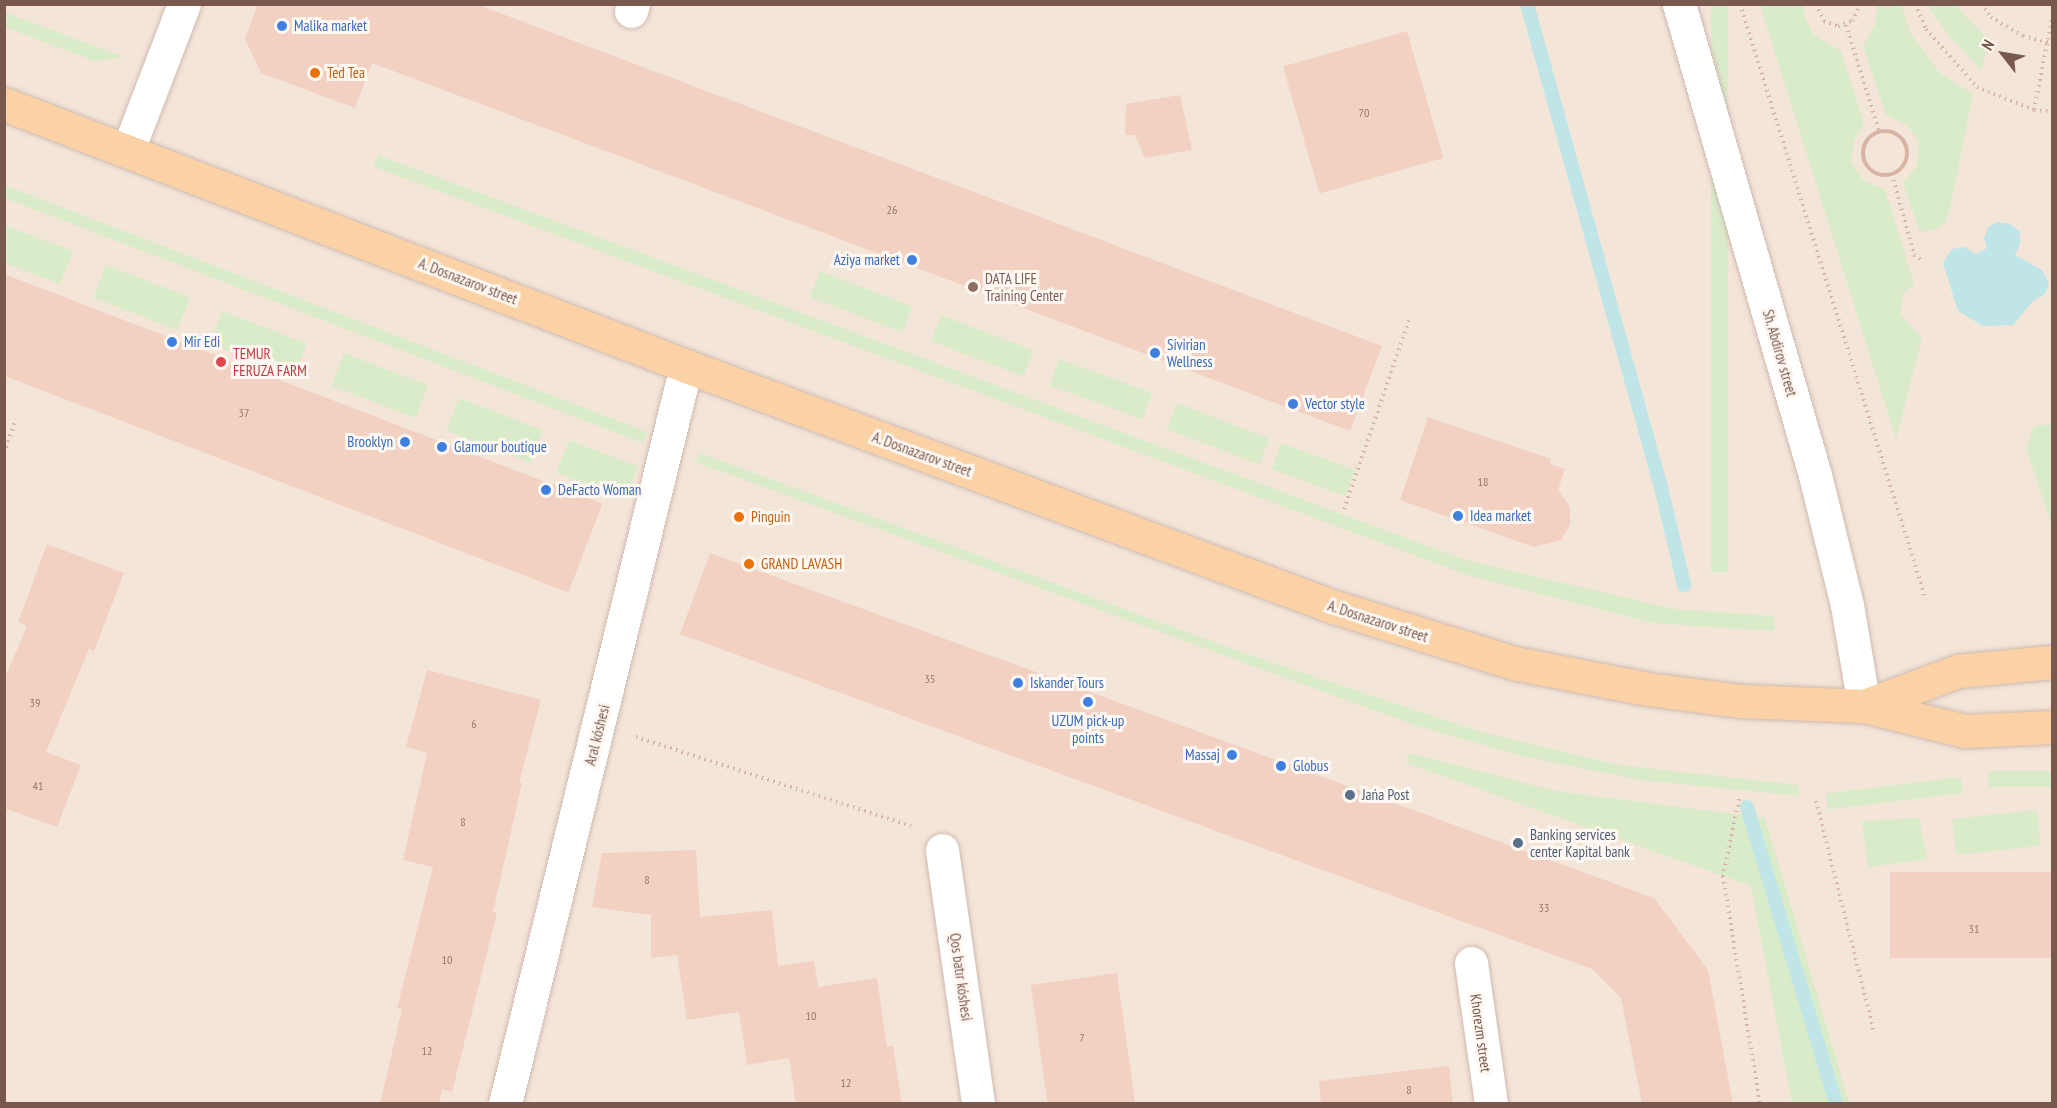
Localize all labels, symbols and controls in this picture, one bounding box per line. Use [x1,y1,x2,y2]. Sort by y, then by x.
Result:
place label: Malika market [294,17,367,35]
marker: Malika market [275,19,289,33]
north arrow [1973,24,2033,84]
text: N [1977,36,1998,54]
place label: Ted Tea [327,64,365,82]
marker: Ted Tea [308,66,322,80]
house number: 70 [1359,106,1369,120]
house number: 26 [887,203,897,217]
place label: Aziya market [834,251,900,269]
marker: Aziya market [905,253,919,267]
street label: A. Dosnazarov street [415,254,521,308]
place label: DATA LIFE Training Center [985,269,1063,304]
marker: DATA LIFE Training Center [966,280,980,294]
street label: Sh. Abdirov street [1759,307,1801,399]
place label: Mir Edi [184,333,220,351]
marker: Mir Edi [165,335,179,349]
place label: Sivirian Wellness [1167,335,1213,370]
place label: TEMUR FERUZA FARM [233,344,307,379]
marker: Sivirian Wellness [1148,346,1162,360]
marker: TEMUR FERUZA FARM [214,355,228,369]
place label: Vector style [1305,395,1365,413]
marker: Vector style [1286,397,1300,411]
house number: 37 [239,406,249,420]
street label: A. Dosnazarov street [869,427,975,481]
place label: Brooklyn [347,433,393,451]
marker: Brooklyn [398,435,412,449]
place label: Glamour boutique [454,438,547,456]
marker: Glamour boutique [435,440,449,454]
house number: 18 [1478,475,1488,489]
place label: DeFacto Woman [558,481,642,499]
marker: DeFacto Woman [539,483,553,497]
place label: Idea market [1470,507,1531,525]
place label: Pinguin [751,508,790,526]
marker: Idea market [1451,509,1465,523]
marker: Pinguin [732,510,746,524]
place label: GRAND LAVASH [761,555,842,573]
marker: GRAND LAVASH [742,557,756,571]
street label: A. Dosnazarov street [1325,596,1431,646]
house number: 35 [925,672,935,686]
place label: Iskander Tours [1030,674,1104,692]
marker: Iskander Tours [1011,676,1025,690]
marker: UZUM pick-up points [1081,695,1095,709]
house number: 39 [30,696,40,710]
street label: Aral kóshesi [581,703,613,767]
place label: UZUM pick-up points [1052,711,1124,746]
house number: 6 [471,717,477,731]
place label: Massaj [1185,746,1220,764]
marker: Massaj [1225,748,1239,762]
place label: Globus [1293,757,1328,775]
marker: Globus [1274,759,1288,773]
house number: 41 [33,779,43,793]
place label: Jańa Post [1362,786,1409,804]
marker: Jańa Post [1343,788,1357,802]
house number: 8 [460,815,466,829]
place label: Banking services center Kapital bank [1530,825,1630,860]
marker: Banking services center Kapital bank [1511,836,1525,850]
house number: 8 [644,873,650,887]
house number: 33 [1539,901,1549,915]
house number: 31 [1969,922,1979,936]
street label: Qos batır kóshesi [946,932,976,1022]
house number: 10 [442,953,452,967]
street label: Khorezm street [1467,993,1495,1073]
house number: 10 [806,1009,816,1023]
house number: 7 [1079,1031,1085,1045]
house number: 12 [422,1044,432,1058]
house number: 12 [841,1076,851,1090]
house number: 8 [1406,1083,1412,1097]

